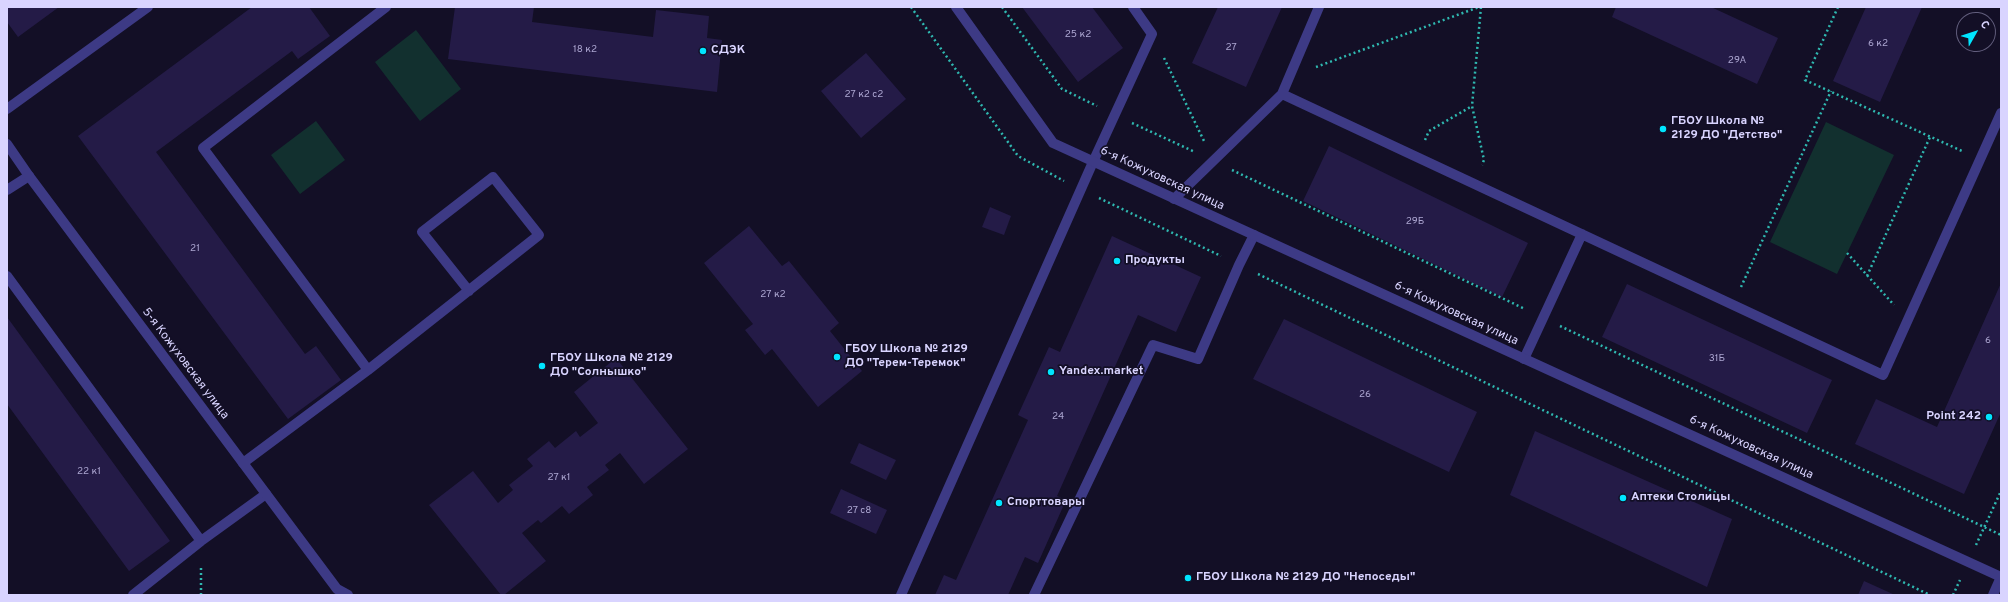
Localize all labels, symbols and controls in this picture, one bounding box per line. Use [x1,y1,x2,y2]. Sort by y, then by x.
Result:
north arrow [1956,12,1996,52]
text: С [1977,18,1992,32]
house number: 25 к2 [1065,29,1091,41]
house number: 6 к2 [1868,38,1888,50]
house number: 27 [1225,42,1237,54]
house number: 18 к2 [573,44,597,56]
place label: СДЭК [711,44,745,58]
marker: СДЭК [698,46,708,56]
house number: 29А [1728,55,1746,67]
house number: 27 к2 с2 [845,89,883,101]
place label: ГБОУ Школа № 2129 ДО "Детство" [1671,115,1782,143]
marker: ГБОУ Школа № 2129 ДО "Детство" [1658,124,1668,134]
street label: 6-я Кожуховская улица [1098,144,1226,214]
house number: 29Б [1406,216,1424,228]
house number: 21 [190,243,200,255]
place label: Продукты [1125,254,1185,268]
marker: Продукты [1112,256,1122,266]
street label: 6-я Кожуховская улица [1392,279,1520,349]
house number: 27 к2 [760,289,786,301]
street label: 5-я Кожуховская улица [138,306,232,422]
house number: 6 [1985,335,1991,347]
place label: ГБОУ Школа № 2129 ДО "Терем-Теремок" [845,343,968,371]
place label: ГБОУ Школа № 2129 ДО "Солнышко" [550,352,673,380]
marker: ГБОУ Школа № 2129 ДО "Терем-Теремок" [832,352,842,362]
house number: 31Б [1709,353,1725,365]
marker: ГБОУ Школа № 2129 ДО "Солнышко" [537,361,547,371]
place label: Yandex.market [1059,365,1143,379]
marker: Yandex.market [1046,367,1056,377]
house number: 26 [1359,389,1371,401]
place label: Point 242 [1926,410,1981,424]
house number: 24 [1052,411,1064,423]
marker: Point 242 [1984,412,1994,422]
street label: 6-я Кожуховская улица [1687,413,1815,483]
house number: 22 к1 [77,466,101,478]
house number: 27 к1 [547,472,571,484]
place label: Аптеки Столицы [1631,491,1730,505]
marker: Аптеки Столицы [1618,493,1628,503]
place label: Спорттовары [1007,496,1085,510]
marker: Спорттовары [994,498,1004,508]
house number: 27 с8 [847,505,871,517]
place label: ГБОУ Школа № 2129 ДО "Непоседы" [1196,571,1415,585]
marker: ГБОУ Школа № 2129 ДО "Непоседы" [1183,573,1193,583]

